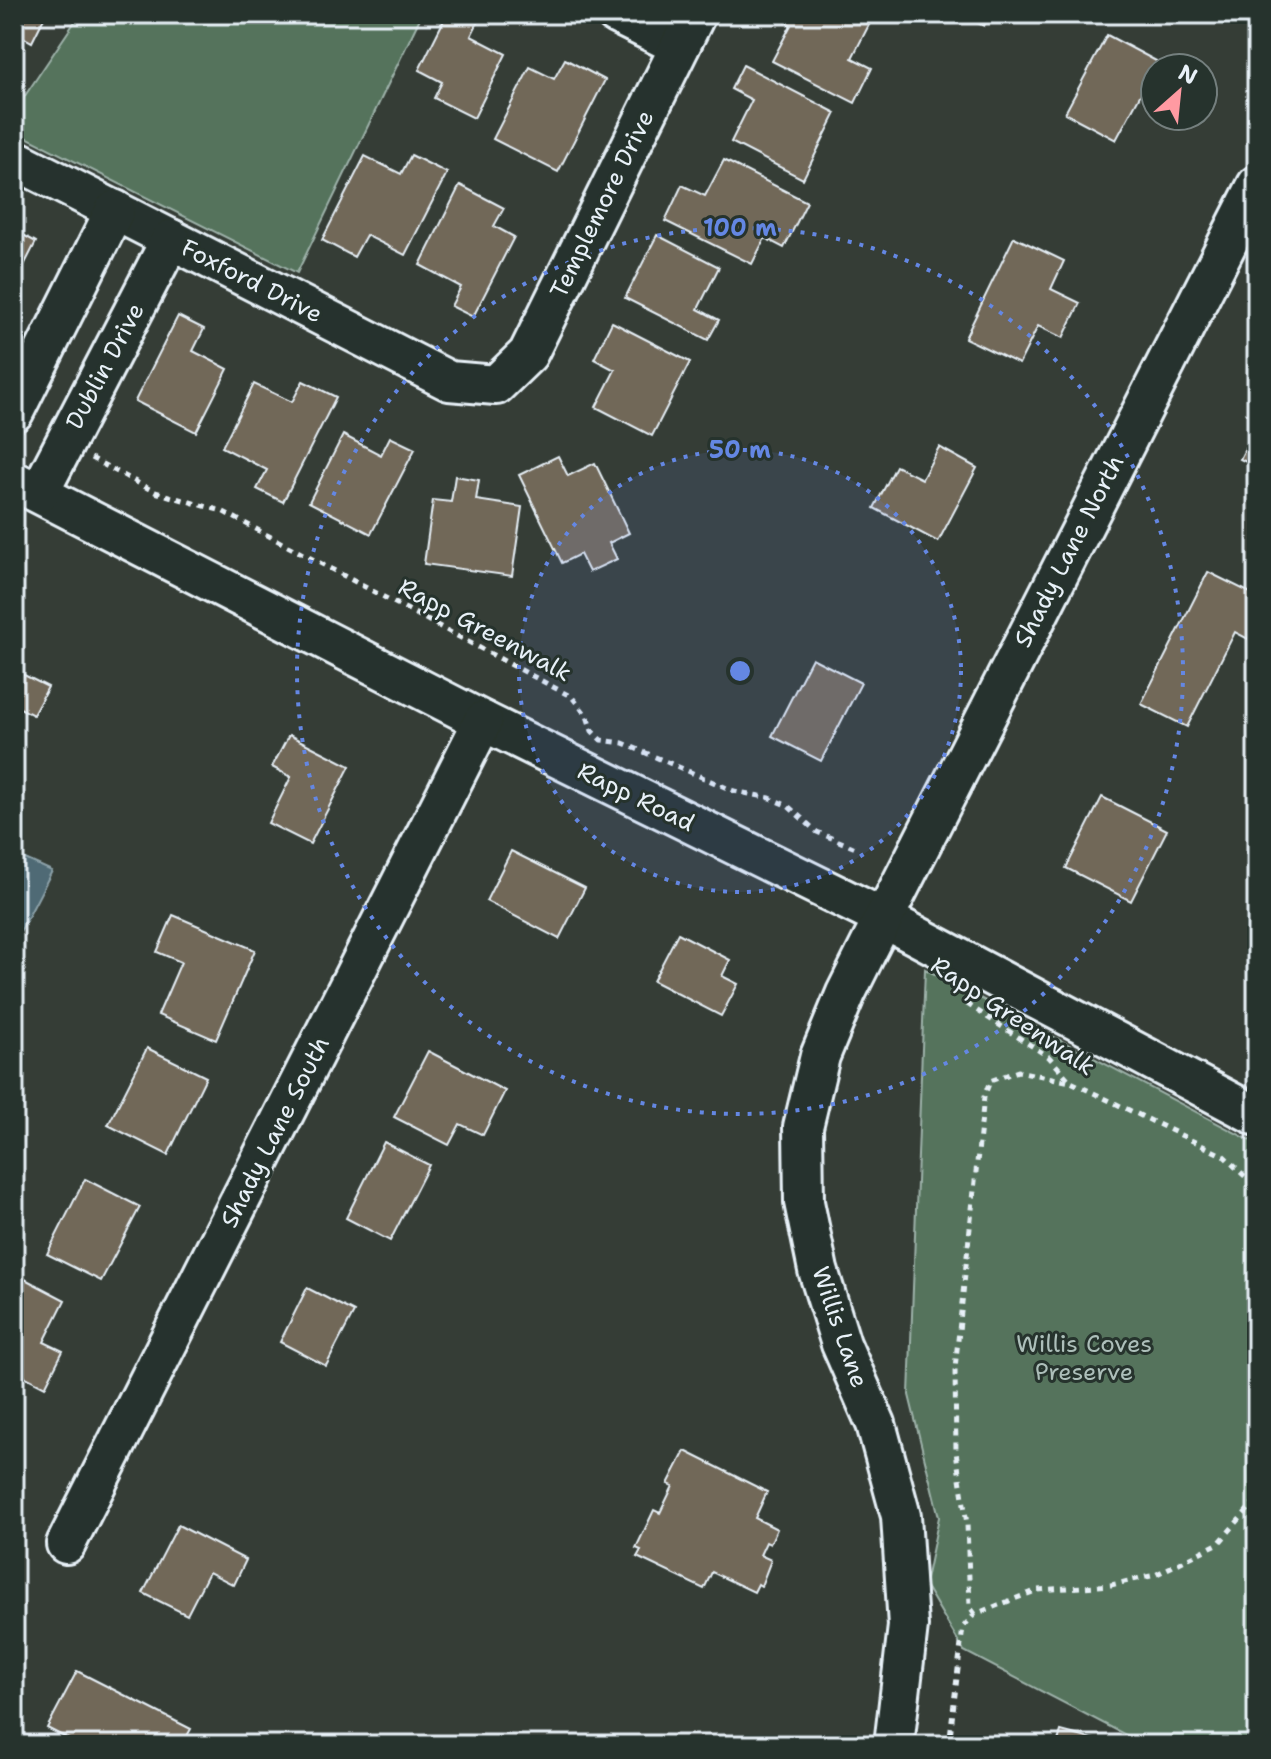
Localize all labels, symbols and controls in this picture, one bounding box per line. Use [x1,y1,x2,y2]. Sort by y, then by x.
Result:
north arrow [1139,52,1219,132]
text: N [1174,58,1202,92]
street label: Templemore Drive [543,105,661,303]
text: 100 m [703,212,777,244]
street label: Foxford Drive [176,232,328,330]
street label: Dublin Drive [58,297,152,435]
text: 50 m [709,434,771,466]
street label: Shady Lane North [1007,449,1131,653]
street label: Rapp Greenwalk [393,571,577,689]
centre of rings [726,657,754,685]
street label: Rapp Road [572,755,700,839]
street label: Rapp Greenwalk [925,949,1101,1083]
street label: Shady Lane South [213,1031,337,1233]
street label: Willis Lane [804,1262,876,1392]
park label: Willis Coves Preserve [1016,1328,1152,1388]

